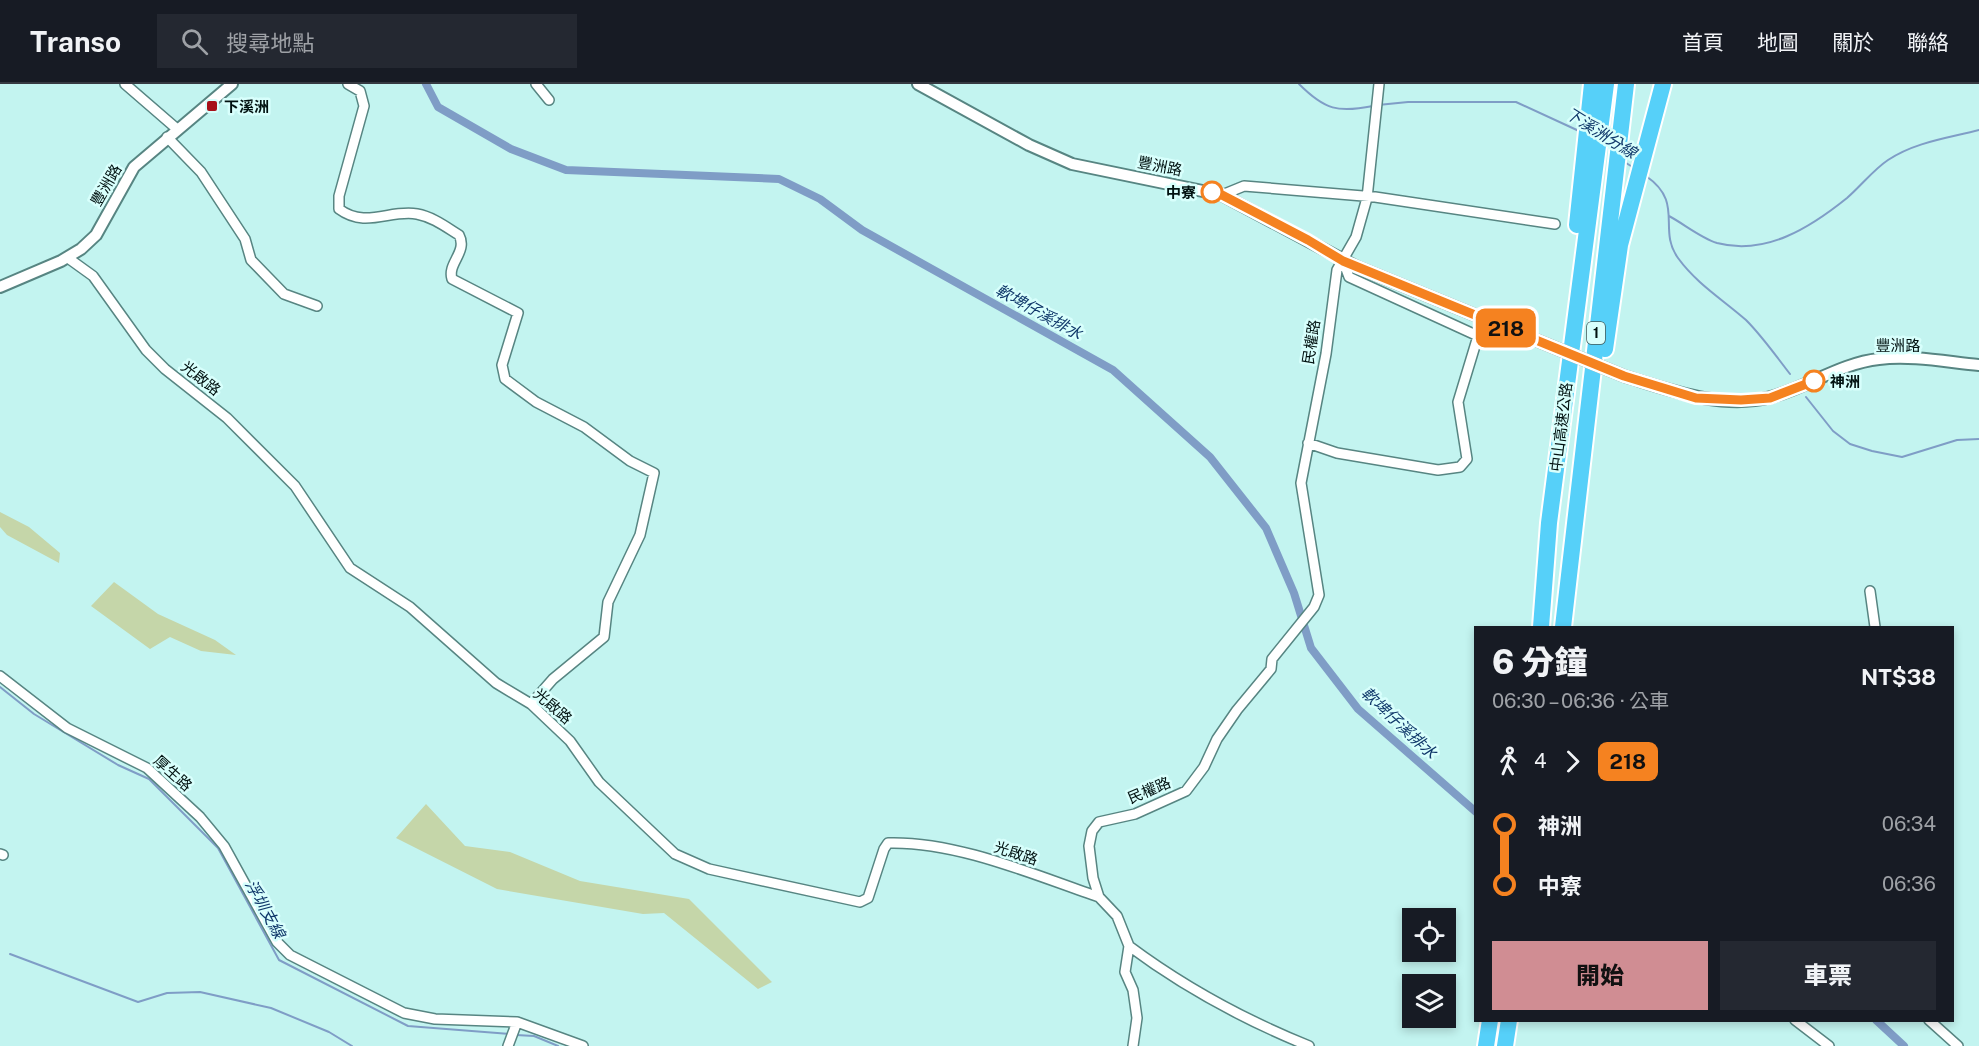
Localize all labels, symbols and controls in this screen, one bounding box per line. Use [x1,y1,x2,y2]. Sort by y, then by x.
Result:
search box [157,14,577,68]
text: Transo [30,25,121,58]
icon: search [178,25,211,58]
text: 搜尋地點 [226,30,314,56]
text: 首頁 [1682,30,1724,55]
text: 地圖 [1757,30,1799,55]
text: 關於 [1832,30,1874,55]
text: 聯絡 [1907,30,1949,55]
place label: 下溪洲 [224,98,269,115]
marker: 下溪洲 [205,99,219,113]
water label: 下溪洲分線 [1562,104,1642,163]
street label: 豐洲路 [1136,153,1184,179]
street label: 豐洲路 [87,161,125,209]
marker: 中寮 [1201,181,1223,203]
place label: 中寮 [1166,184,1196,201]
water label: 軟埤仔溪排水 [992,280,1086,344]
line badge: 218 [1472,308,1540,348]
text: 218 [1488,316,1524,341]
street label: 民權路 [1299,318,1323,366]
road number: 1 [1587,322,1605,344]
street label: 豐洲路 [1875,337,1921,354]
street label: 光啟路 [178,357,224,399]
marker: 神洲 [1803,370,1825,392]
place label: 神洲 [1830,373,1860,390]
street label: 中山高速公路 [1547,381,1575,473]
text: 6 分鐘 [1492,643,1588,681]
text: NT$38 [1861,664,1936,690]
water label: 軟埤仔溪排水 [1357,683,1441,763]
street label: 光啟路 [530,685,576,727]
text: 06:30 – 06:36 · 公車 [1492,689,1669,713]
icon: walk [1492,745,1525,778]
icon: forward [1556,745,1589,778]
text: 4 [1534,749,1547,773]
text: 218 [1610,749,1646,774]
street label: 厚生路 [151,752,195,794]
street label: 民權路 [1125,773,1173,807]
text: 06:34 [1882,812,1936,836]
text: 神洲 [1538,813,1582,839]
street label: 光啟路 [992,838,1040,868]
text: 06:36 [1882,872,1936,896]
text: 中寮 [1538,873,1582,899]
water label: 浮圳支線 [241,876,290,943]
map controls [1402,908,1456,1028]
button: locate [1402,908,1456,962]
button: 開始 [1492,941,1708,1010]
button: 車票 [1720,941,1936,1010]
button: layers [1402,974,1456,1028]

